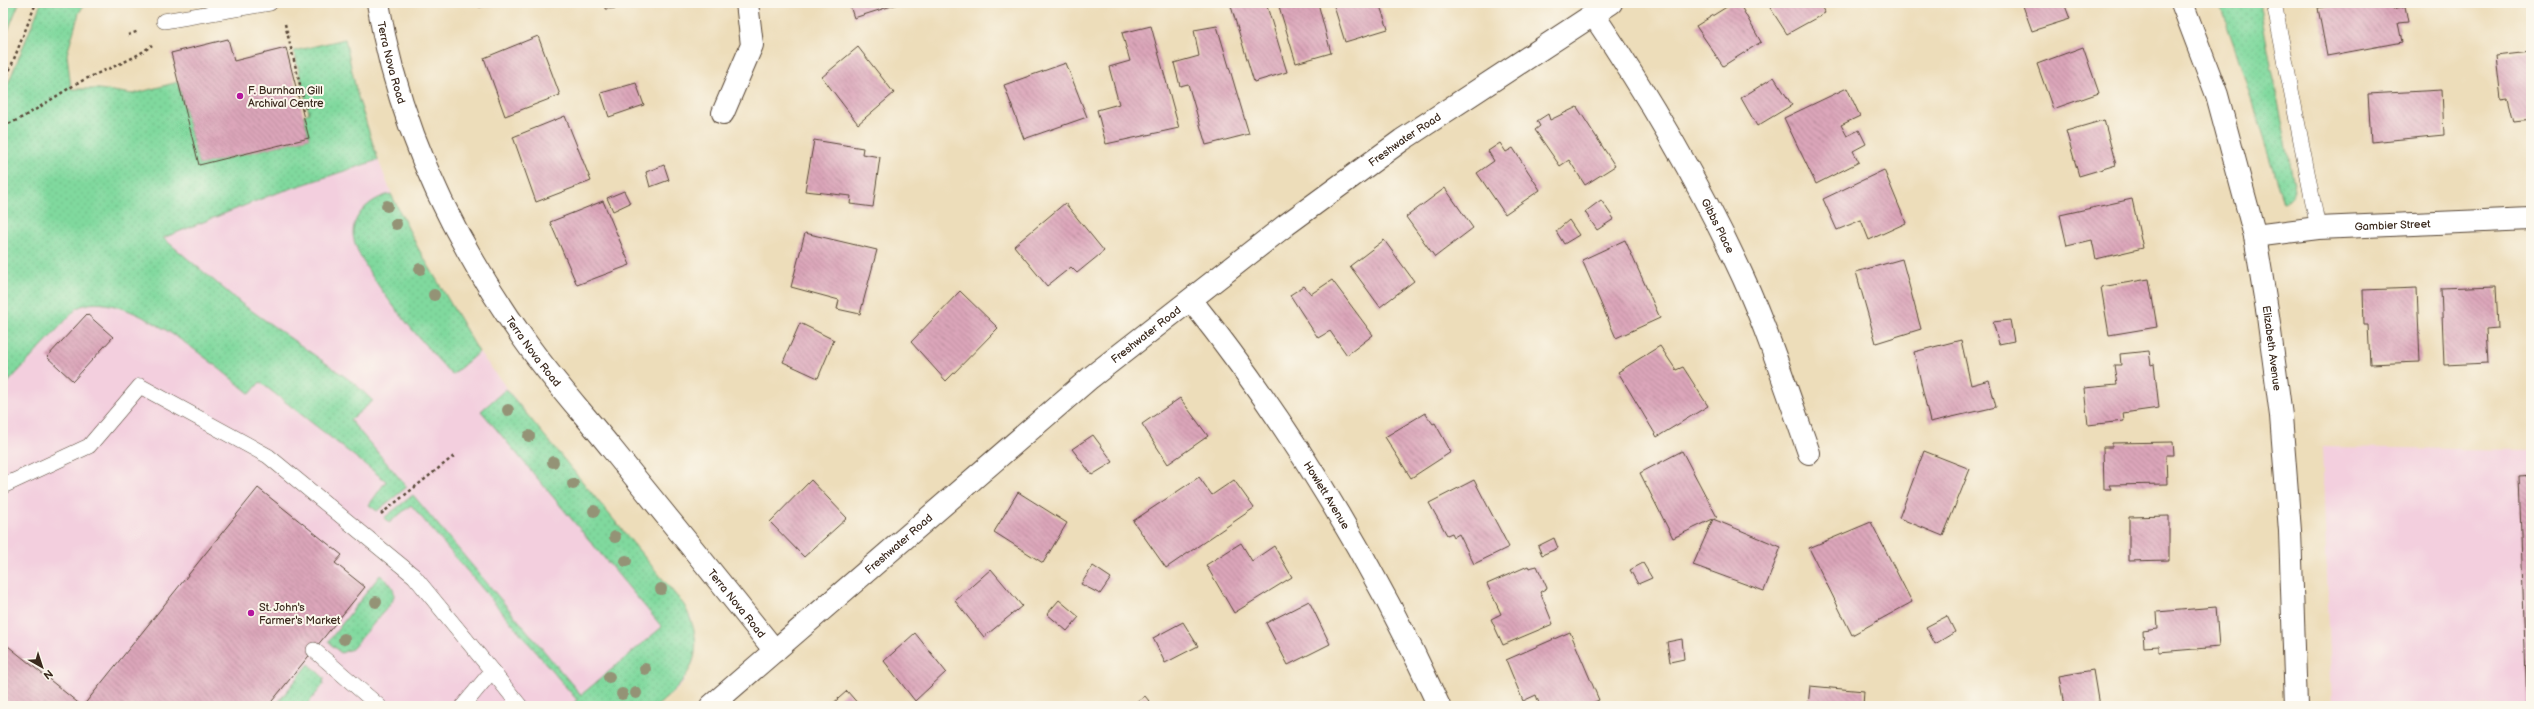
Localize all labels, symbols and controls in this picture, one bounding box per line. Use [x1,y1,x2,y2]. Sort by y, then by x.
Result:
street label: Terra Nova Road [375,20,409,105]
place label: F. Burnham Gill Archival Centre [248,84,324,110]
marker: F. Burnham Gill Archival Centre [235,91,245,101]
street label: Freshwater Road [1366,110,1443,169]
street label: Gibbs Place [1699,196,1737,256]
street label: Gambier Street [2354,217,2431,233]
street label: Freshwater Road [1108,303,1183,366]
street label: Elizabeth Avenue [2260,305,2284,392]
street label: Terra Nova Road [503,314,564,389]
street label: Howlett Avenue [1301,459,1353,532]
street label: Freshwater Road [862,511,935,576]
street label: Terra Nova Road [705,566,768,640]
place label: St. John's Farmer's Market [259,601,341,627]
marker: St. John's Farmer's Market [246,608,256,618]
north arrow [22,647,62,687]
text: N [41,667,55,682]

